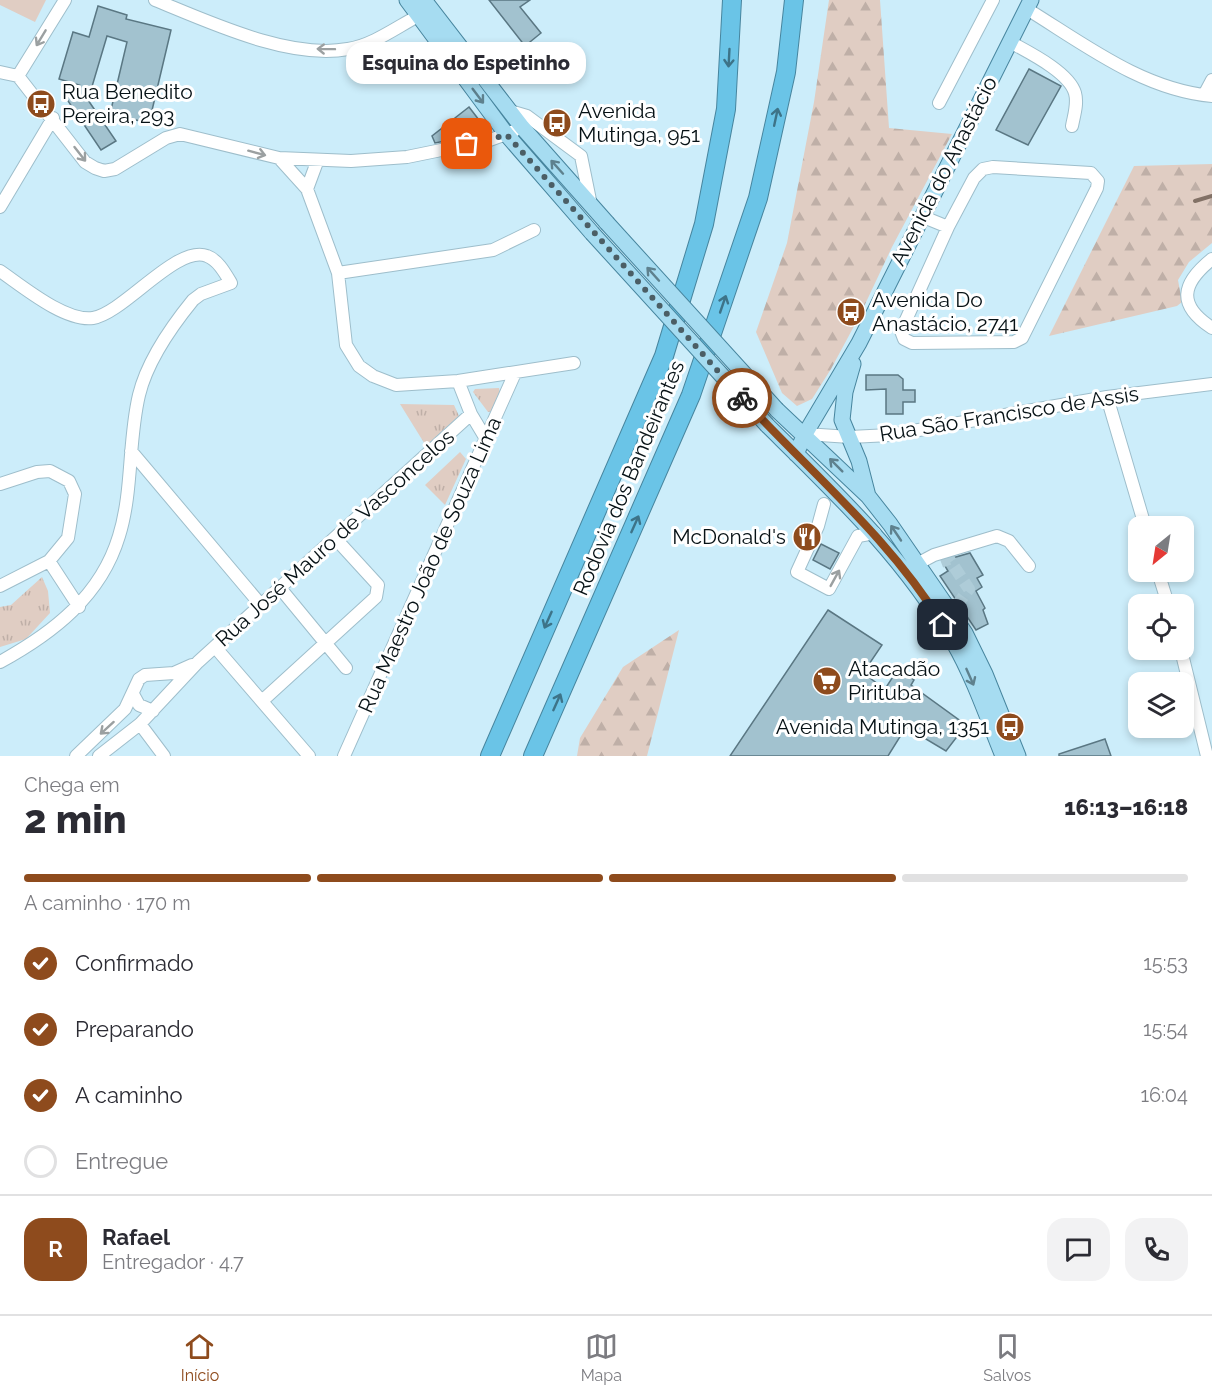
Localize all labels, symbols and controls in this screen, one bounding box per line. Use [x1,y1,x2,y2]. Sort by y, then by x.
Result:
one-way arrow [34,29,46,46]
callout: Esquina do Espetinho [347,42,587,84]
one-way arrow [316,44,336,55]
one-way arrow [723,48,734,68]
text: Esquina do Espetinho [362,51,570,75]
street label: Avenida do Anastácio [885,72,1002,269]
place label: Rua Benedito Pereira, 293 [62,79,193,128]
bus stop icon: Rua Benedito Pereira, 293 [25,88,57,120]
one-way arrow [472,88,484,104]
place label: Avenida Mutinga, 951 [578,98,700,147]
bus stop icon: Avenida Mutinga, 951 [541,107,573,139]
one-way arrow [771,107,782,127]
pin [441,118,492,169]
icon: bag [450,127,483,160]
one-way arrow [73,146,86,162]
one-way arrow [248,147,267,159]
one-way arrow [550,159,563,175]
one-way arrow [646,266,660,281]
place label: Avenida Do Anastácio, 2741 [872,287,1018,336]
one-way arrow [718,295,729,314]
bus stop icon: Avenida Do Anastácio, 2741 [835,296,867,328]
street label: Rodovia dos Bandeirantes [568,357,689,599]
courier [712,368,772,428]
street label: Rua São Francisco de Assis [878,381,1140,446]
icon: bike [726,382,759,415]
street label: Rua Maestro João de Souza Lima [353,413,506,717]
street label: Rua José Mauro de Vasconcelos [210,424,459,652]
one-way arrow [829,458,844,472]
one-way arrow [630,515,641,533]
north arrow [1128,516,1194,582]
map controls [1128,516,1194,738]
restaurant icon: McDonald's [791,521,823,553]
place label: McDonald's [672,524,786,549]
one-way arrow [890,525,902,542]
one-way arrow [829,570,841,587]
button: locate [1128,594,1194,660]
pin [917,599,968,650]
icon: home [926,608,959,641]
one-way arrow [542,611,554,629]
place label: Atacadão Pirituba [848,656,940,705]
supermarket icon: Atacadão Pirituba [811,665,843,697]
one-way arrow [964,668,976,686]
button: layers [1128,672,1194,738]
one-way arrow [551,694,563,712]
bus stop icon: Avenida Mutinga, 1351 [994,711,1026,743]
place label: Avenida Mutinga, 1351 [776,714,989,739]
one-way arrow [100,721,115,735]
text: Chega em [24,773,120,797]
text: 16:13–16:18 [1064,794,1188,820]
text: 2 min [24,796,127,842]
text: A caminho · 170 m [24,891,191,915]
icon: check [24,947,57,980]
text: Confirmado [75,950,194,976]
text: 15:53 [1143,951,1188,975]
icon: check [24,1013,57,1046]
text: Preparando [75,1016,194,1042]
text: 15:54 [1143,1017,1188,1041]
icon: check [24,1079,57,1112]
text: A caminho [75,1082,183,1108]
text: 16:04 [1140,1083,1188,1107]
text: Entregue [75,1148,168,1174]
button: chat [1047,1218,1110,1281]
button: phone [1125,1218,1188,1281]
text: Rafael [102,1224,170,1250]
text: R [48,1236,63,1262]
text: Entregador · 4.7 [102,1250,244,1274]
tab: Início [181,1330,219,1385]
tab: Mapa [581,1330,622,1385]
tab: Salvos [983,1330,1031,1385]

